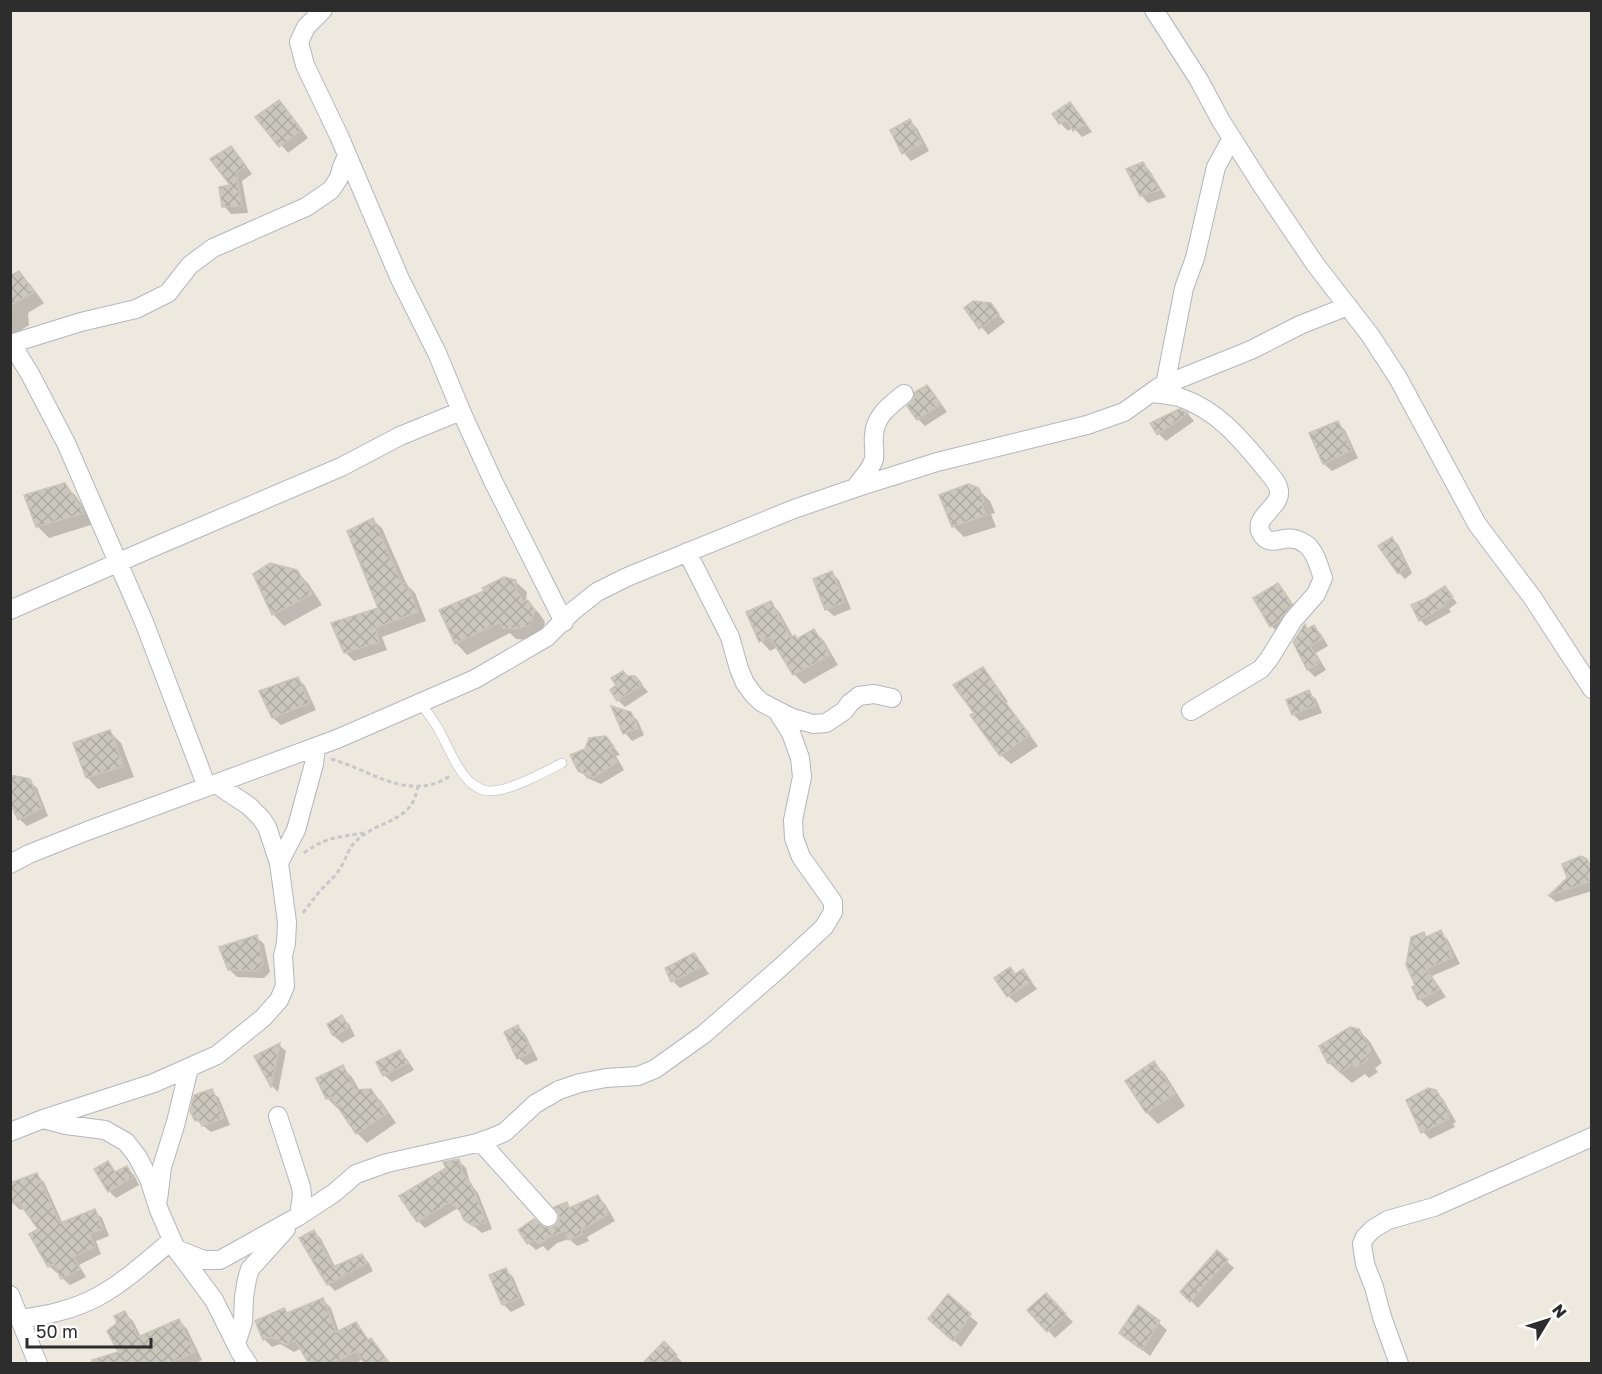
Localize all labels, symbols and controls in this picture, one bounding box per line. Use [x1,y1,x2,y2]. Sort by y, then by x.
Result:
north arrow [1518,1290,1578,1350]
text: N [1548,1300,1571,1322]
scale bar [27,1311,152,1349]
text: 50 m [36,1320,78,1342]

